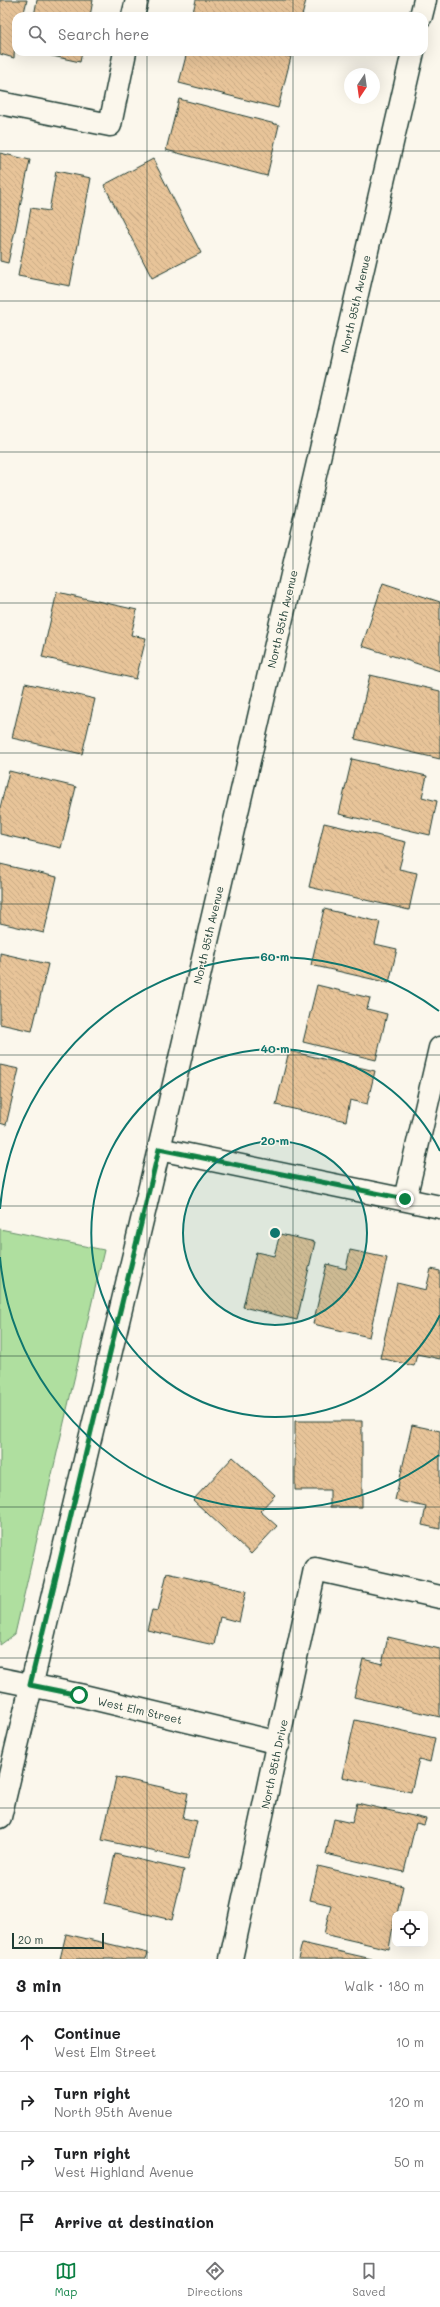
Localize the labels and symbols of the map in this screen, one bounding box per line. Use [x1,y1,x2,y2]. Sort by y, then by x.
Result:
north arrow [344,68,380,104]
street label: North 95th Avenue [336,253,374,355]
street label: North 95th Avenue [263,568,301,670]
street label: North 95th Avenue [189,884,227,986]
text: 60 m [261,948,289,964]
text: 40 m [260,1040,290,1056]
text: 20 m [261,1132,289,1148]
route end [396,1190,414,1208]
centre of rings [268,1226,282,1240]
route start [70,1686,88,1704]
street label: West Elm Street [96,1693,184,1727]
street label: North 95th Drive [257,1718,291,1810]
scale bar [12,1931,104,1950]

